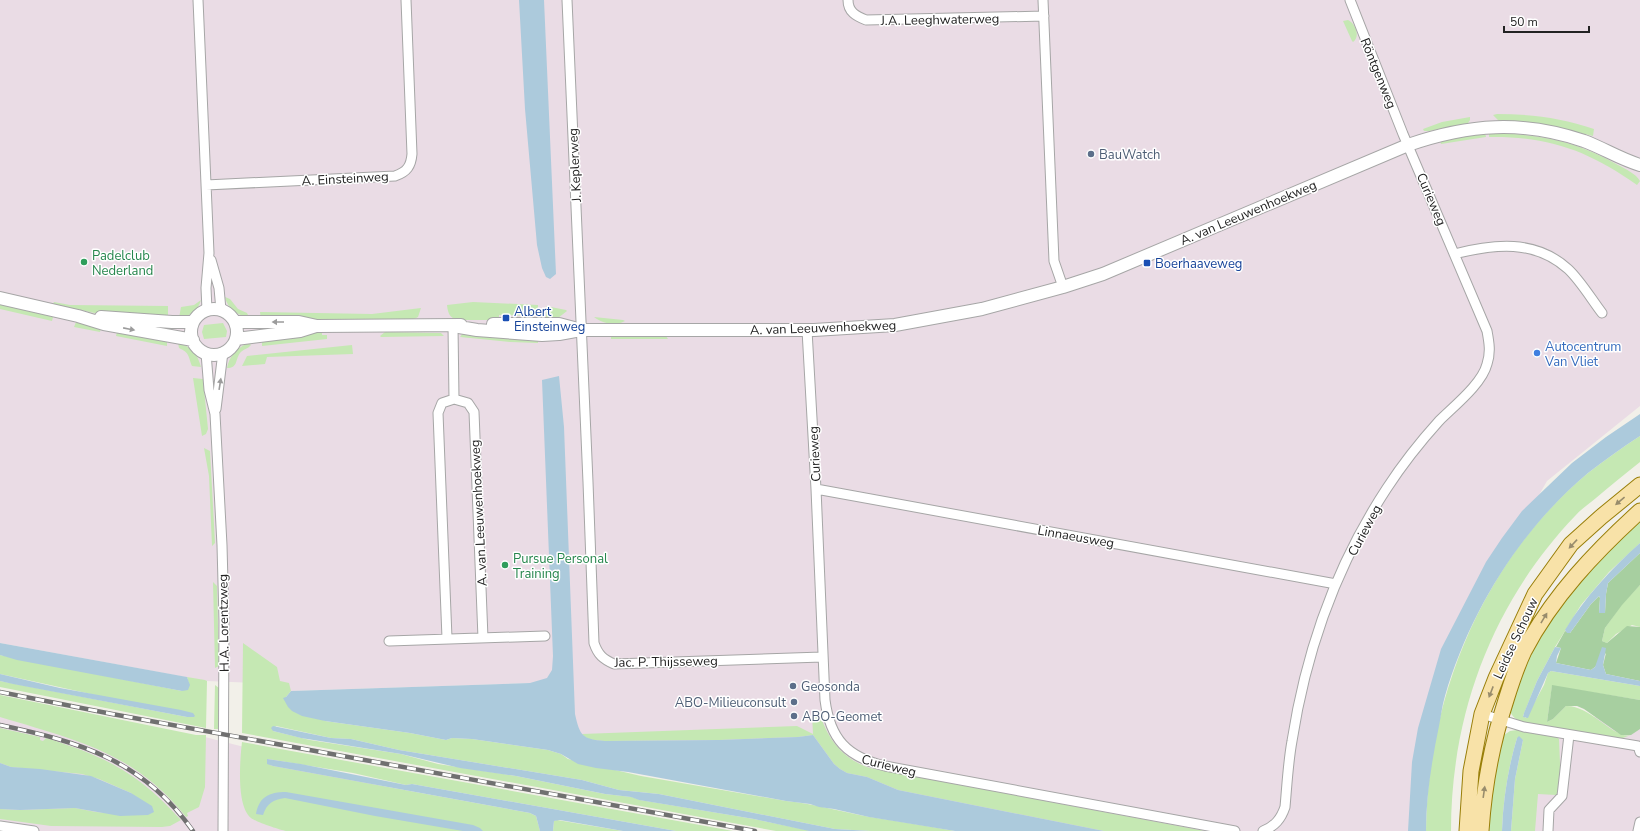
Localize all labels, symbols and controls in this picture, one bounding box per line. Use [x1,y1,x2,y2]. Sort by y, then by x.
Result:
scale bar [1504,8,1589,34]
street label: J.A. Leeghwaterweg [880,10,999,30]
text: 50 m [1510,14,1538,30]
street label: Röntgenweg [1356,35,1400,111]
street label: J. Keplerweg [564,128,586,203]
place label: BauWatch [1099,146,1160,164]
marker: BauWatch [1086,149,1096,159]
street label: A. Einsteinweg [301,168,389,190]
street label: Curieweg [1412,170,1450,229]
street label: A. van Leeuwenhoekweg [1177,176,1319,250]
place label: Padelclub Nederland [92,247,153,280]
place label: Boerhaaveweg [1155,255,1243,273]
marker: Padelclub Nederland [79,257,89,267]
marker: Boerhaaveweg [1142,258,1152,268]
place label: Albert Einsteinweg [514,303,585,336]
marker: Albert Einsteinweg [501,313,511,323]
street label: A. van Leeuwenhoekweg [749,316,897,340]
one-way arrow [271,319,284,325]
one-way arrow [123,326,135,332]
place label: Autocentrum Van Vliet [1544,338,1621,371]
marker: Autocentrum Van Vliet [1532,348,1542,358]
one-way arrow [217,377,223,390]
street label: Curieweg [805,426,825,482]
street label: A. van Leeuwenhoekweg [466,439,492,587]
one-way arrow [1615,496,1626,505]
street label: Curieweg [1344,502,1386,559]
street label: Linnaeusweg [1036,521,1116,553]
one-way arrow [1568,539,1578,549]
place label: Pursue Personal Training [513,550,608,583]
marker: Pursue Personal Training [500,560,510,570]
street label: H.A. Lorentzweg [214,574,234,672]
street label: Leidse Schouw [1489,595,1543,682]
one-way arrow [1540,613,1548,623]
street label: Jac. P. Thijsseweg [613,652,718,672]
place label: Geosonda [801,678,860,696]
marker: Geosonda [788,681,798,691]
one-way arrow [1487,687,1493,699]
place label: ABO-Milieuconsult [675,694,786,712]
marker: ABO-Milieuconsult [789,697,799,707]
place label: ABO-Geomet [802,708,882,726]
marker: ABO-Geomet [789,711,799,721]
street label: Curieweg [860,750,918,781]
one-way arrow [1481,786,1487,798]

